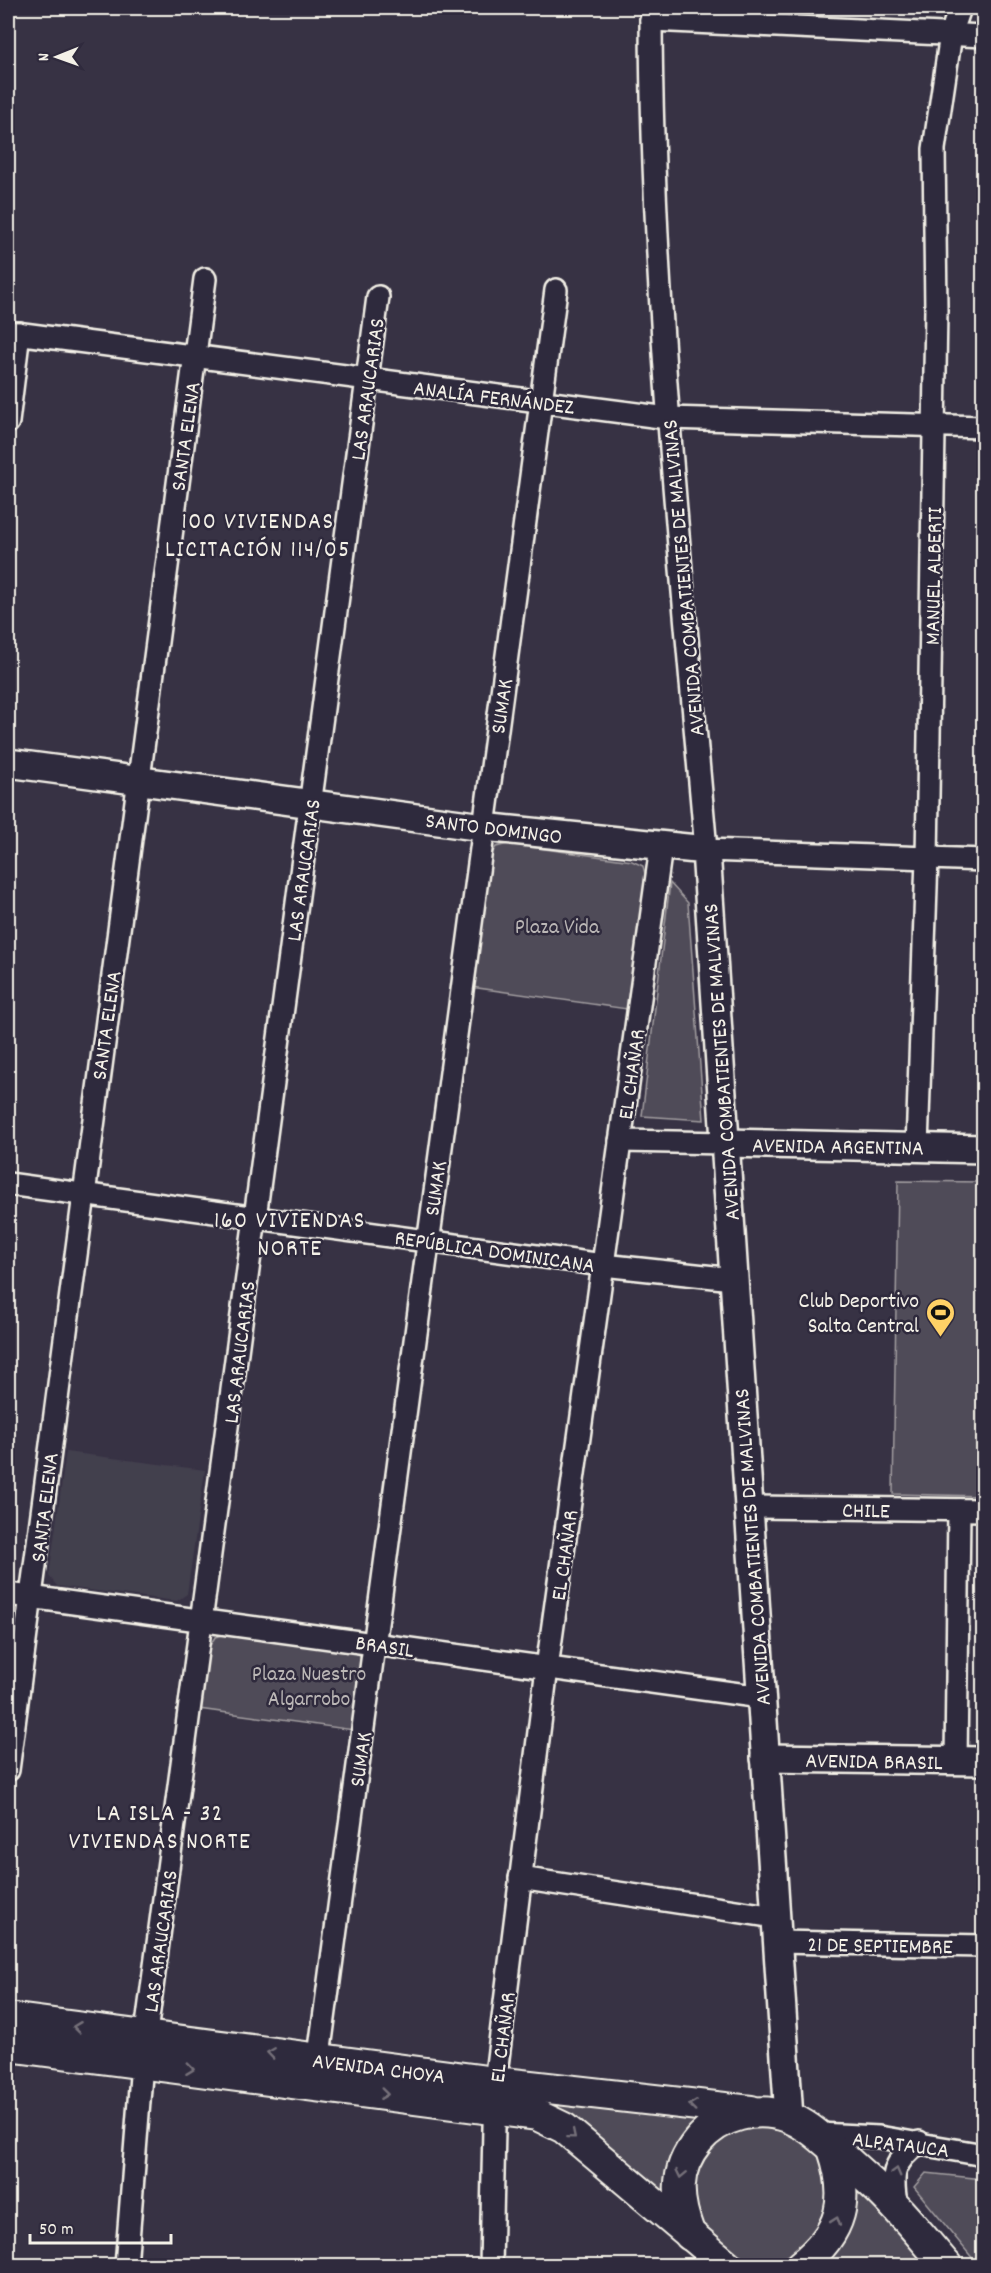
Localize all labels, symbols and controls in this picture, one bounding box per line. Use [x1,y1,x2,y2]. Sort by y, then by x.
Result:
north arrow [27,27,87,87]
text: N [33,53,56,61]
street label: LAS ARAUCARIAS [344,316,395,463]
street label: ANALÍA FERNÁNDEZ [411,374,576,425]
street label: SANTA ELENA [164,380,210,493]
street label: AVENIDA COMBATIENTES DE MALVINAS [656,418,715,737]
district label: 100 VIVIENDAS LICITACIÓN 114/05 [165,506,351,568]
street label: MANUEL ALBERTI [919,507,952,645]
street label: SUMAK [484,677,523,736]
street label: LAS ARAUCARIAS [280,797,331,944]
street label: SANTO DOMINGO [424,807,564,854]
street label: AVENIDA COMBATIENTES DE MALVINAS [697,902,750,1221]
park label: Plaza Vida [515,913,600,944]
street label: SANTA ELENA [85,969,131,1082]
street label: EL CHAÑAR [612,1027,655,1122]
street label: AVENIDA ARGENTINA [752,1132,924,1165]
street label: SUMAK [418,1159,457,1218]
district label: 160 VIVIENDAS NORTE [214,1205,366,1267]
street label: REPÚBLICA DOMINICANA [392,1224,597,1283]
street label: LAS ARAUCARIAS [217,1279,266,1425]
place label: Club Deportivo Salta Central [799,1287,919,1343]
sports icon: Club Deportivo Salta Central [924,1296,956,1338]
street label: AVENIDA COMBATIENTES DE MALVINAS [728,1387,781,1706]
street label: SANTA ELENA [24,1451,69,1564]
street label: CHILE [842,1497,890,1528]
street label: EL CHAÑAR [545,1508,588,1603]
street label: BRASIL [353,1629,416,1668]
park label: Plaza Nuestro Algarrobo [252,1660,366,1716]
street label: SUMAK [343,1730,382,1789]
street label: AVENIDA BRASIL [805,1747,943,1780]
district label: LA ISLA - 32 VIVIENDAS NORTE [69,1798,251,1860]
street label: LAS ARAUCARIAS [137,1868,188,2015]
street label: 21 DE SEPTIEMBRE [807,1931,953,1964]
street label: EL CHAÑAR [484,1990,525,2085]
one-way arrow [73,2022,82,2034]
one-way arrow [266,2047,275,2059]
street label: AVENIDA CHOYA [310,2047,447,2094]
one-way arrow [186,2063,195,2075]
one-way arrow [379,2088,388,2100]
one-way arrow [689,2099,698,2111]
street label: ALPATAUCA [850,2125,951,2168]
one-way arrow [565,2128,576,2139]
one-way arrow [889,2167,901,2178]
one-way arrow [676,2169,689,2179]
scale bar [30,2207,171,2245]
one-way arrow [828,2216,841,2227]
text: 50 m [39,2218,74,2243]

